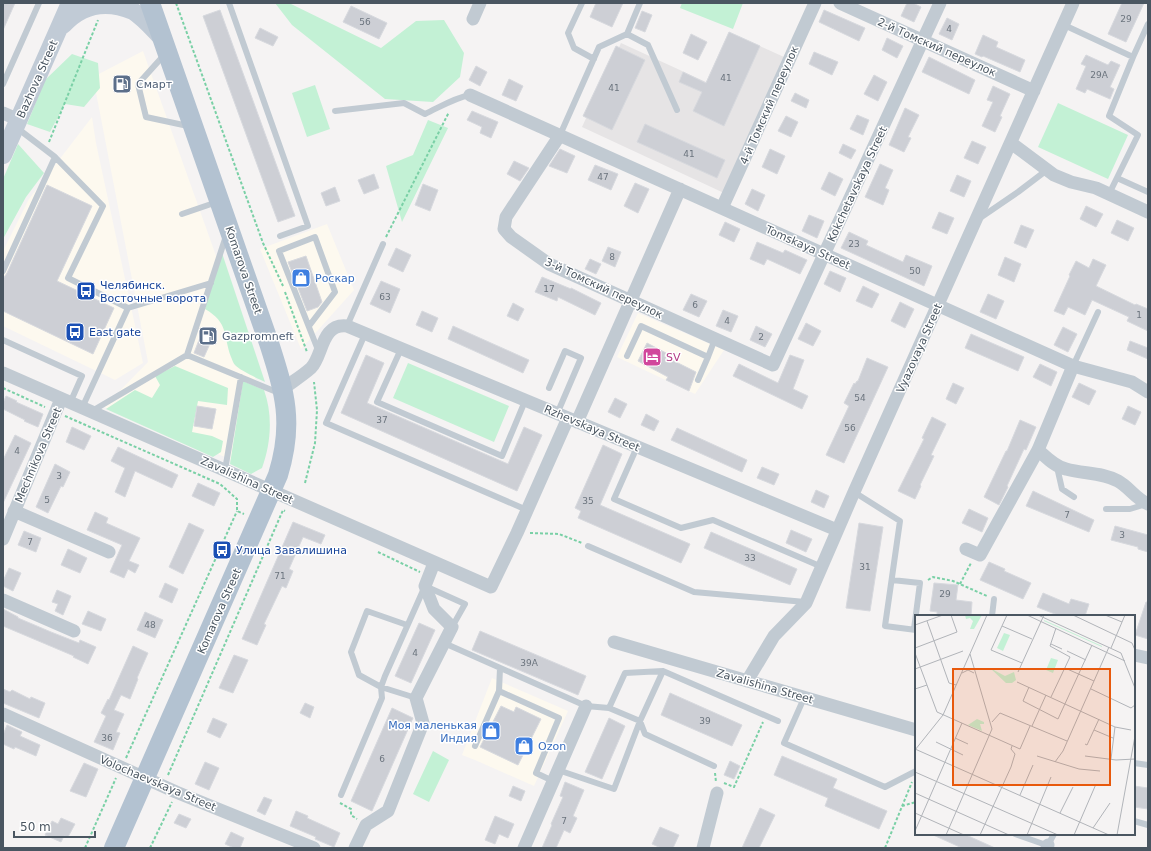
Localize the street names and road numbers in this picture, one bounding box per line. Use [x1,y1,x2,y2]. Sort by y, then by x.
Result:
street label: 2-й Томский переулок [875,15,998,80]
street label: Bazhova Street [14,38,61,120]
street label: 4-й Томский переулок [737,44,802,167]
street label: Kokchetavskaya Street [825,124,890,244]
street label: Tomskaya Street [763,223,853,272]
street label: Komarova Street [222,225,265,316]
street label: 3-й Томский переулок [543,255,665,322]
street label: Vyazovaya Street [894,301,945,395]
street label: Rzhevskaya Street [542,402,642,455]
street label: Mechnikova Street [13,405,65,505]
street label: Zavalishina Street [198,454,296,507]
street label: Komarova Street [195,566,244,656]
street label: Zavalishina Street [715,666,815,707]
street label: Volochaevskaya Street [98,753,219,814]

